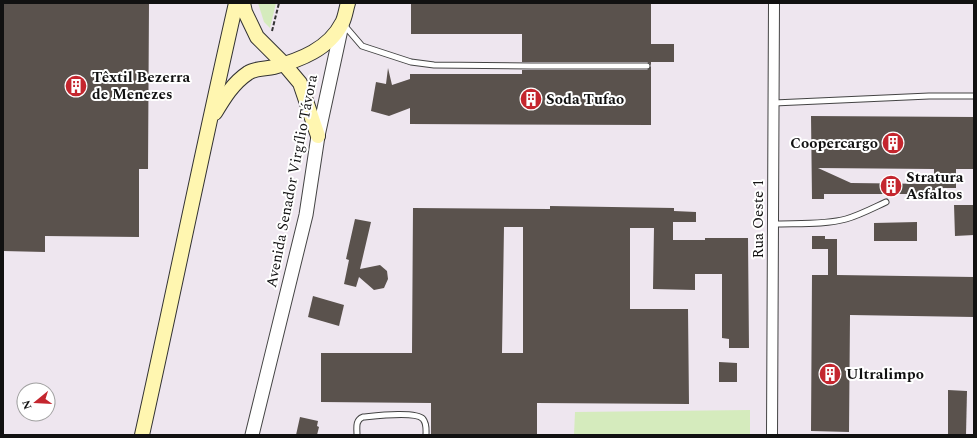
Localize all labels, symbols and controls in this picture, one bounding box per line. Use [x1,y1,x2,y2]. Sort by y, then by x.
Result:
place label: Têxtil Bezerra de Menezes [92,66,190,106]
street label: Avenida Senador Virgílio Távora [260,72,324,290]
building icon: Têxtil Bezerra de Menezes [63,73,89,99]
building icon: Soda Tufao [518,86,544,112]
place label: Soda Tufao [546,88,624,111]
building icon: Coopercargo [880,130,906,156]
place label: Coopercargo [790,132,878,155]
place label: Stratura Asfaltos [906,166,964,206]
building icon: Stratura Asfaltos [878,173,904,199]
street label: Rua Oeste 1 [747,180,770,258]
building icon: Ultralimpo [817,361,843,387]
place label: Ultralimpo [846,363,924,386]
north arrow [16,382,56,422]
text: N [17,398,36,412]

